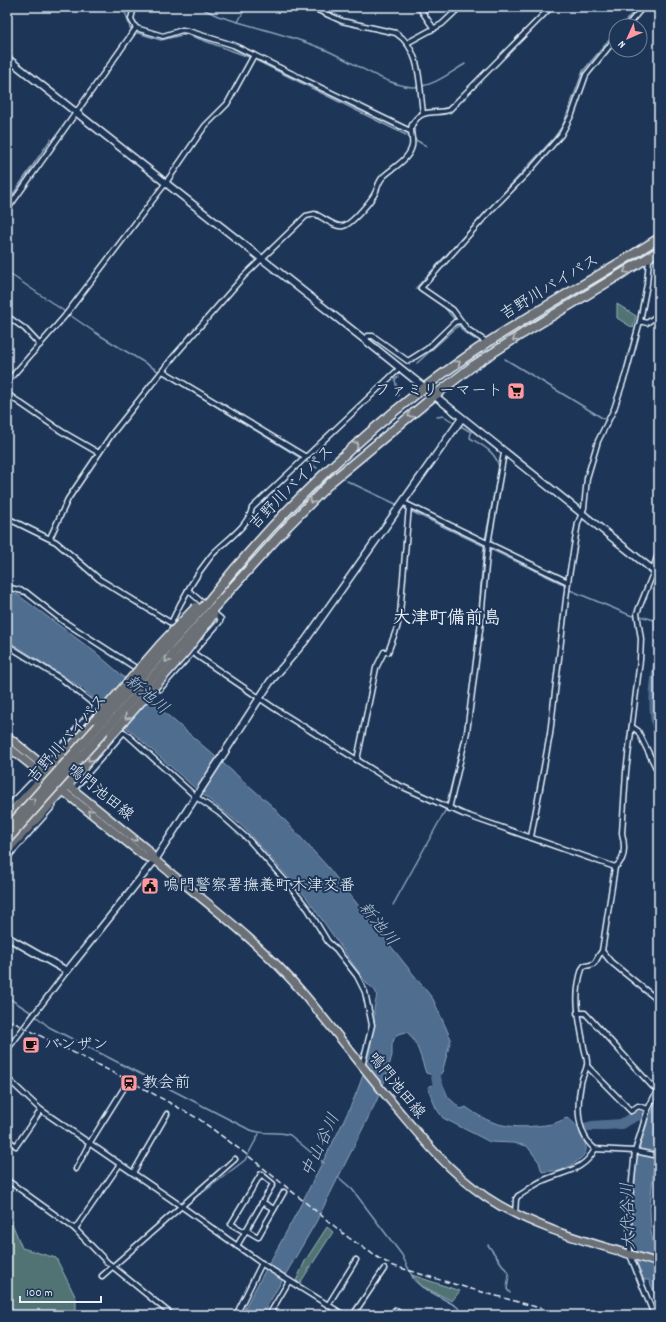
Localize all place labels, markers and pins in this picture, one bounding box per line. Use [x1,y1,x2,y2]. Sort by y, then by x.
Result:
place label: ファミリーマート [375,380,503,403]
supermarket icon: ファミリーマート [506,381,526,401]
place label: 鳴門警察署撫養町木津交番 [163,875,355,898]
public building icon: 鳴門警察署撫養町木津交番 [140,876,160,896]
place label: バンザン [44,1034,108,1057]
cafe icon: バンザン [21,1035,41,1055]
place label: 教会前 [142,1072,190,1095]
station icon: 教会前 [119,1073,139,1093]

